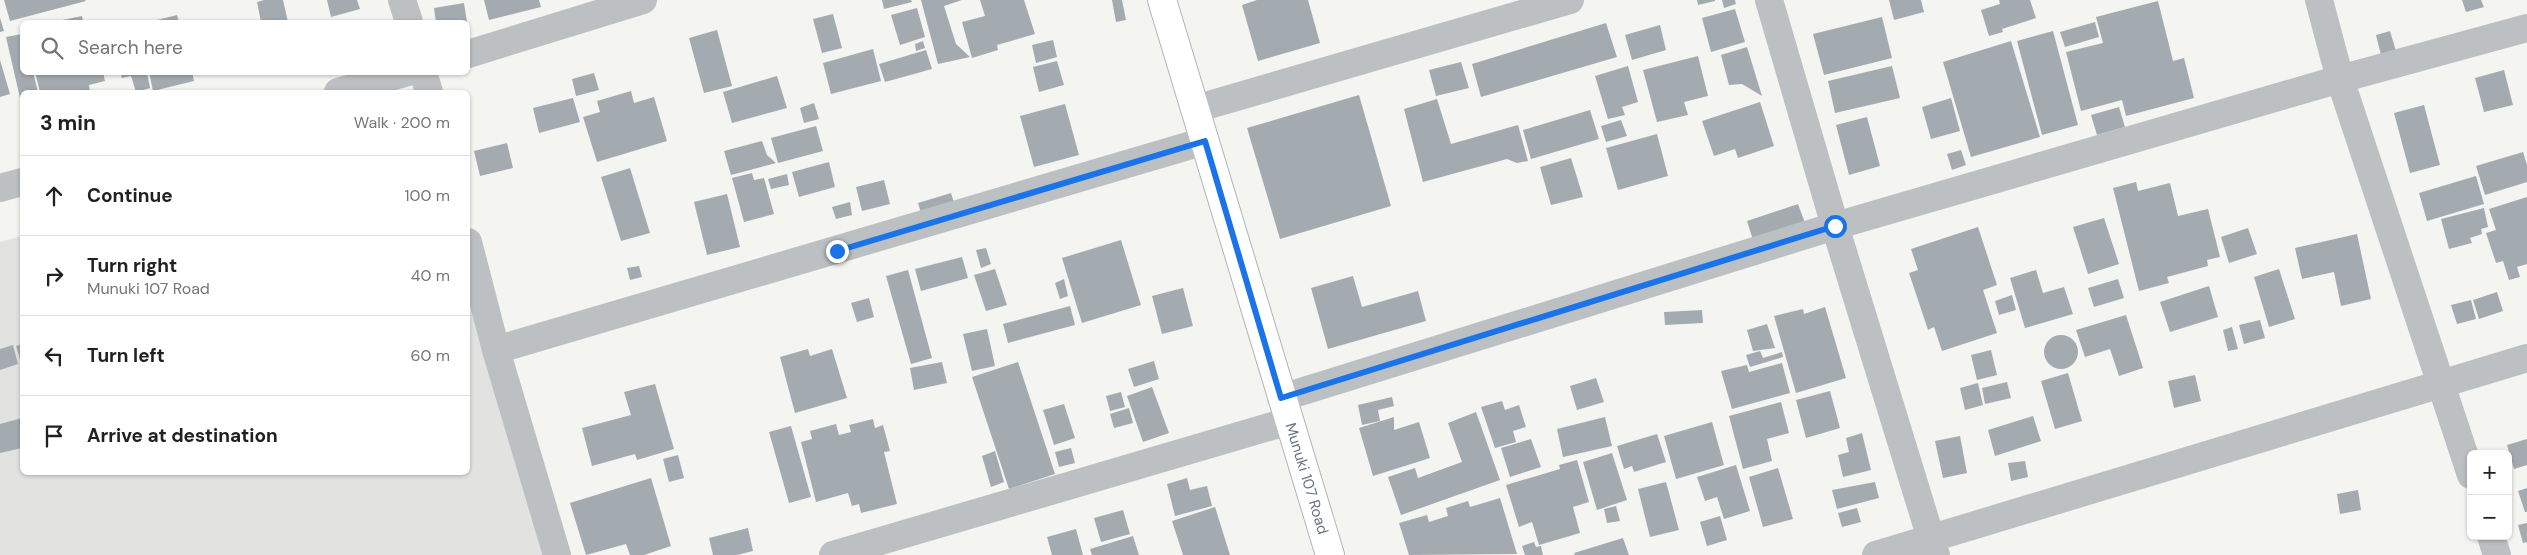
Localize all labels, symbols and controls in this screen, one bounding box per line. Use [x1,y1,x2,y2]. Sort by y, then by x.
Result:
search box [20,20,470,75]
icon: search [38,34,66,62]
text: Search here [78,35,183,60]
text: 3 min [40,109,96,137]
text: Walk · 200 m [354,112,450,133]
icon: ahead [40,182,68,210]
text: Continue [87,183,173,208]
text: 100 m [405,185,450,206]
route start [1824,215,1847,238]
route end [826,240,849,263]
text: Turn right [87,253,177,278]
icon: right [40,262,68,290]
text: 40 m [411,265,450,286]
text: Munuki 107 Road [87,278,210,299]
icon: left [40,342,68,370]
text: Turn left [87,343,165,368]
text: 60 m [410,345,450,366]
street label: Munuki 107 Road [1281,420,1333,537]
icon: arrive [40,422,68,450]
text: Arrive at destination [87,423,278,448]
map controls [2467,450,2512,540]
button: + [2467,450,2512,495]
button: − [2467,495,2512,540]

